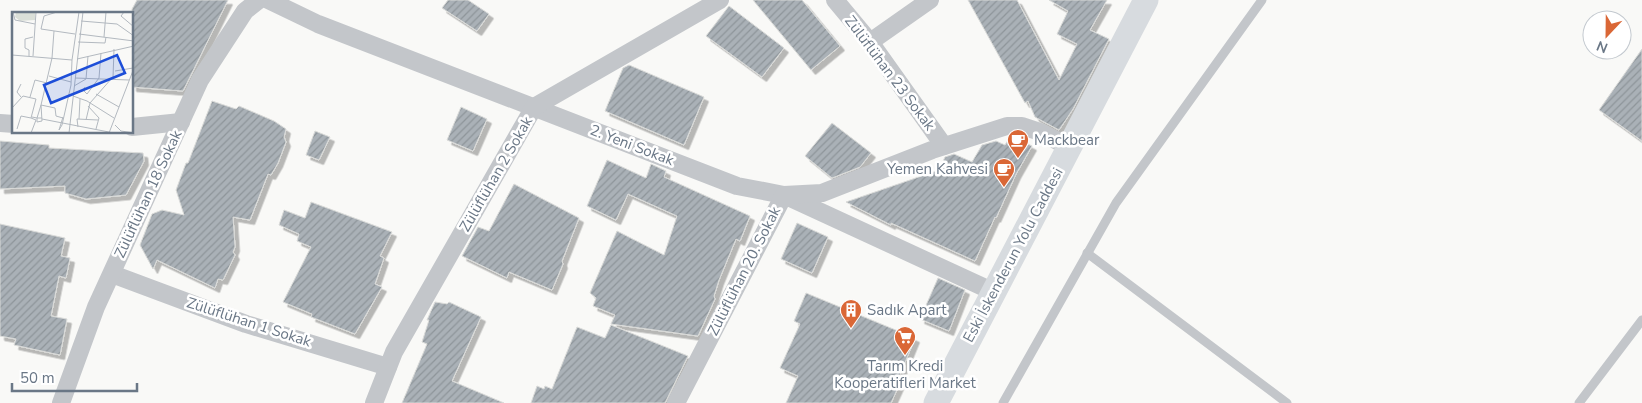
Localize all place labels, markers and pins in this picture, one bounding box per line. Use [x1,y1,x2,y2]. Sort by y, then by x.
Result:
cafe icon: Mackbear [1006,128,1030,159]
place label: Mackbear [1034,130,1100,150]
cafe icon: Yemen Kahvesi [992,157,1016,188]
place label: Yemen Kahvesi [886,159,988,179]
building icon: Sadık Apart [839,298,863,329]
place label: Sadık Apart [867,300,947,320]
supermarket icon: Tarım Kredi Kooperatifleri Market [893,325,917,356]
place label: Tarım Kredi Kooperatifleri Market [834,356,976,393]

